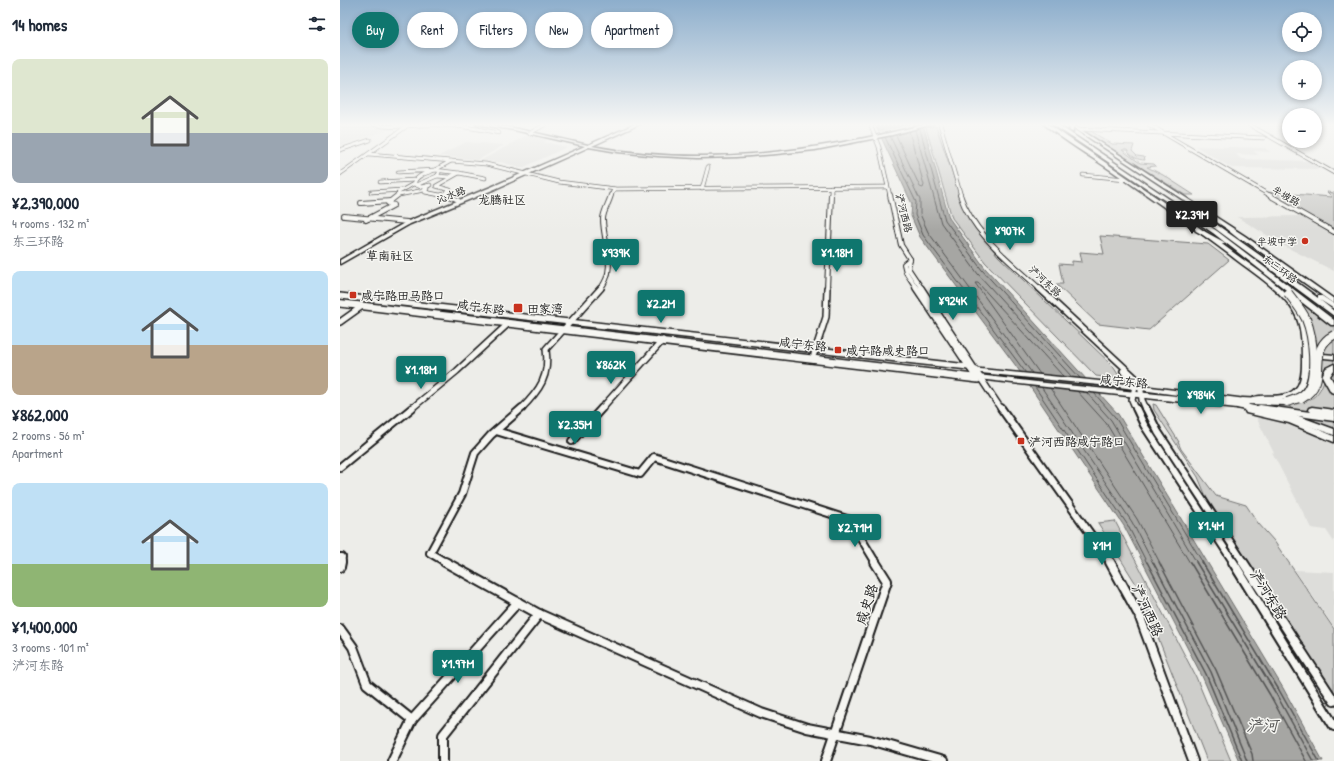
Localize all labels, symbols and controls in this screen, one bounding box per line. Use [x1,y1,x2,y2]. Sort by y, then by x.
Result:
chip: Buy [352,12,399,48]
chip: Rent [407,12,458,48]
chip: Filters [466,12,527,48]
chip: New [535,12,583,48]
chip: Apartment [591,12,673,48]
map controls [1282,12,1322,148]
button: locate [1282,12,1322,52]
text: 14 homes [12,13,67,36]
icon: filters [306,13,328,35]
button: + [1282,60,1322,100]
icon: home [134,85,206,157]
button: − [1282,108,1322,148]
street label: 半坡路 [1270,183,1302,209]
street label: 沁水路 [435,184,467,206]
text: ¥2,390,000 [12,191,79,214]
district label: 龙腾社区 [478,191,526,208]
street label: 浐河西路 [893,192,915,234]
pin: ¥2.39M [1159,201,1225,235]
text: ¥2.39M [1175,205,1209,223]
text: 4 rooms · 132 m² [12,214,89,232]
pin: ¥907K [982,217,1038,251]
text: ¥907K [995,221,1025,239]
text: 东三环路 [12,232,64,250]
place label: 半坡中学 [1257,235,1297,248]
marker: 半坡中学 [1300,236,1310,246]
pin: ¥939K [588,239,644,273]
pin: ¥1.18M [804,239,870,273]
text: ¥939K [602,243,630,261]
text: ¥1.18M [821,243,853,261]
district label: 草南社区 [366,247,414,264]
street label: 东三环路 [1260,252,1300,286]
street label: 浐河东路 [1026,263,1064,299]
place label: 咸宁路田马路口 [361,287,445,304]
pin: ¥924K [925,287,981,321]
marker: 咸宁路田马路口 [348,290,358,300]
pin: ¥2.2M [633,290,689,324]
text: ¥924K [939,291,967,309]
text: ¥2.2M [647,294,675,312]
street label: 咸宁东路 [456,296,506,318]
icon: home [134,297,206,369]
place label: 田家湾 [527,300,563,317]
marker: 田家湾 [512,302,524,314]
street label: 咸宁东路 [778,333,828,355]
place label: 咸宁路咸史路口 [846,342,930,359]
marker: 咸宁路咸史路口 [833,345,843,355]
pin: ¥862K [583,351,639,385]
text: ¥862K [596,355,626,373]
pin: ¥1.18M [388,356,454,390]
text: ¥1.18M [405,360,437,378]
street label: 咸宁东路 [1099,370,1149,392]
pin: ¥984K [1173,381,1229,415]
text: ¥984K [1187,385,1215,403]
text: ¥862,000 [12,403,68,426]
pin: ¥2.35M [542,411,608,445]
text: ¥2.35M [558,415,592,433]
text: 2 rooms · 56 m² [12,426,85,444]
place label: 浐河西路咸宁路口 [1029,433,1125,450]
marker: 浐河西路咸宁路口 [1016,436,1026,446]
text: Apartment [12,444,63,462]
icon: home [134,509,206,581]
pin: ¥1.4M [1183,512,1239,546]
pin: ¥2.71M [822,514,888,548]
text: ¥1.4M [1198,516,1224,534]
text: ¥2.71M [838,518,872,536]
pin: ¥1M [1083,532,1121,566]
text: ¥1M [1093,536,1111,554]
street label: 浐河东路 [1246,565,1292,623]
street label: 咸史路 [850,581,882,627]
street label: 浐河西路 [1128,581,1168,639]
text: ¥1,400,000 [12,615,77,638]
text: 3 rooms · 101 m² [12,638,89,656]
pin: ¥1.97M [425,650,491,684]
text: ¥1.97M [442,654,474,672]
text: 浐河东路 [12,656,64,674]
water label: 浐河 [1246,714,1281,736]

